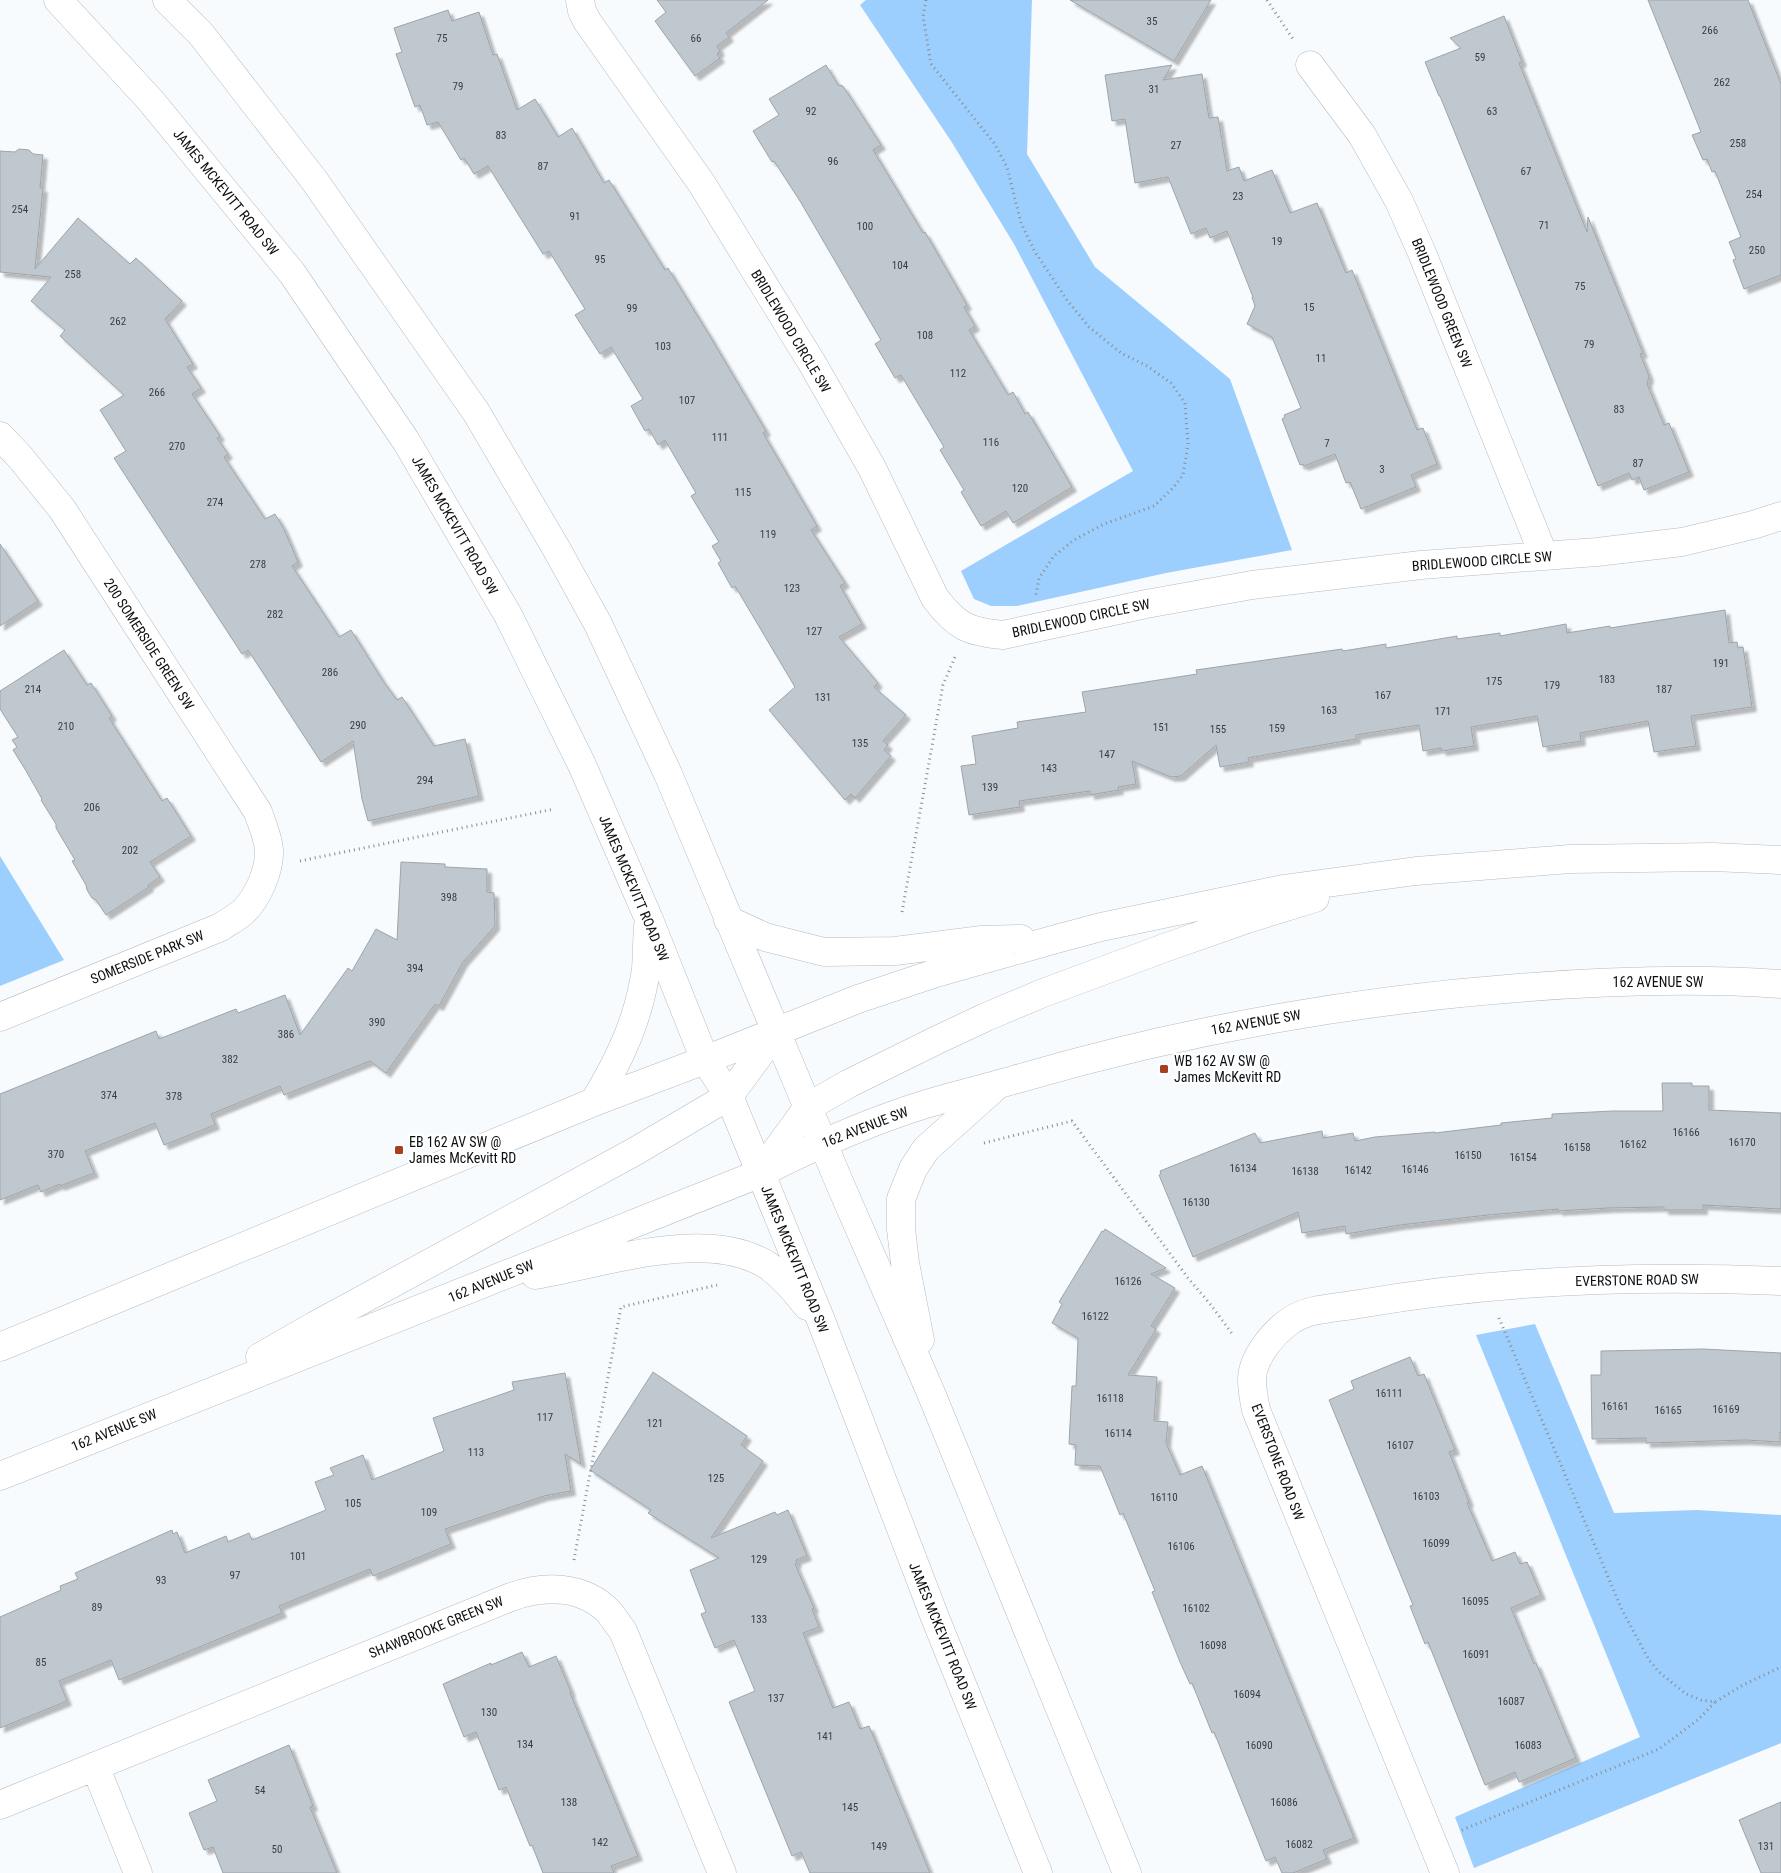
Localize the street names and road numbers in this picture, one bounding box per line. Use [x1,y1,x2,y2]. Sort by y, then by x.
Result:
street label: JAMES MCKEVITT ROAD SW [170,126,282,258]
street label: BRIDLEWOOD GREEN SW [1409,236,1475,370]
street label: BRIDLEWOOD CIRCLE SW [748,267,834,396]
street label: JAMES MCKEVITT ROAD SW [409,453,501,597]
street label: BRIDLEWOOD CIRCLE SW [1411,548,1553,574]
street label: 200 SOMERSIDE GREEN SW [101,576,198,713]
street label: BRIDLEWOOD CIRCLE SW [1011,596,1152,640]
street label: JAMES MCKEVITT ROAD SW [596,812,672,964]
street label: SOMERSIDE PARK SW [88,927,206,987]
street label: 162 AVENUE SW [1613,974,1704,990]
street label: 162 AVENUE SW [1210,1006,1302,1038]
street label: 162 AVENUE SW [820,1103,911,1151]
street label: JAMES MCKEVITT ROAD SW [758,1183,832,1335]
street label: 162 AVENUE SW [446,1256,536,1305]
street label: EVERSTONE ROAD SW [1575,1271,1699,1289]
street label: EVERSTONE ROAD SW [1248,1401,1308,1523]
street label: 162 AVENUE SW [69,1405,159,1454]
street label: JAMES MCKEVITT ROAD SW [906,1560,980,1712]
street label: SHAWBROOKE GREEN SW [366,1593,506,1661]

